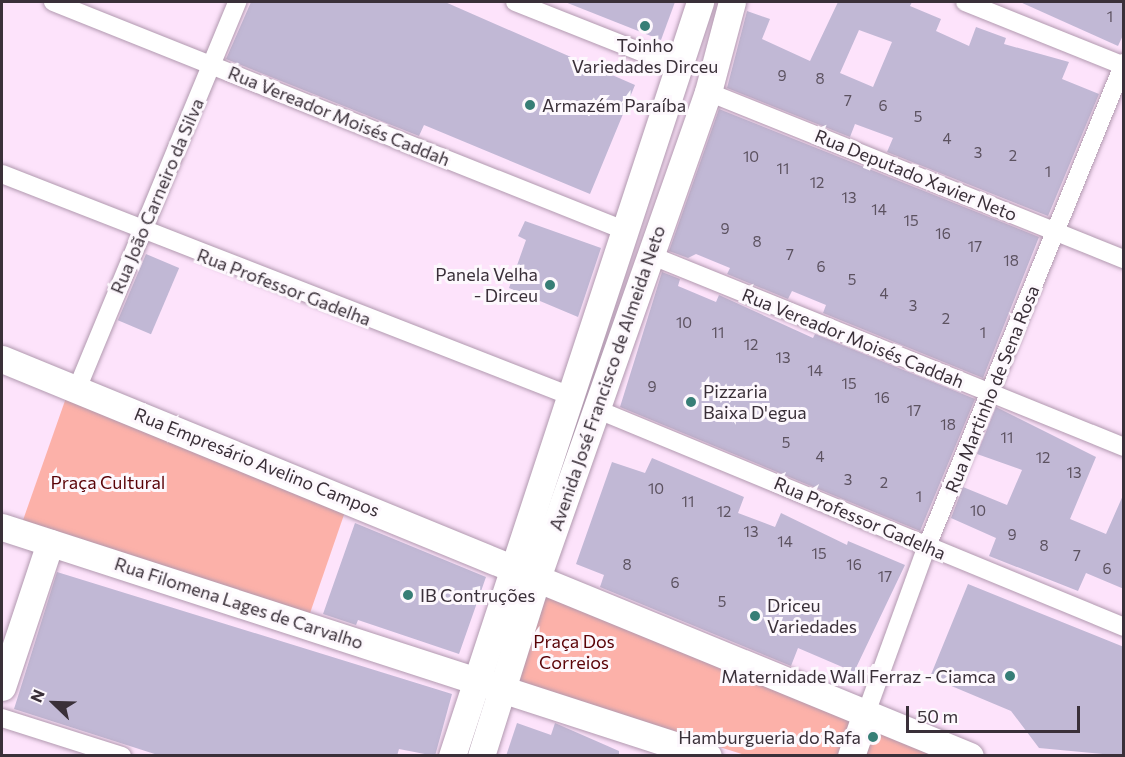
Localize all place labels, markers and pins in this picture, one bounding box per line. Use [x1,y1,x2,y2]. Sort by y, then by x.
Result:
marker: Toinho Variedades Dirceu [638,19,652,33]
place label: Toinho Variedades Dirceu [572,35,718,78]
place label: Armazém Paraíba [542,94,686,116]
marker: Armazém Paraíba [523,98,537,112]
place label: Panela Velha - Dirceu [435,264,538,306]
marker: Panela Velha - Dirceu [543,278,557,292]
place label: Pizzaria Baixa D'egua [703,381,807,424]
marker: Pizzaria Baixa D'egua [684,395,698,409]
place label: IB Contruções [420,584,535,606]
marker: IB Contruções [401,588,415,602]
place label: Driceu Variedades [767,595,857,638]
marker: Driceu Variedades [748,609,762,623]
place label: Maternidade Wall Ferraz - Ciamca [721,665,996,687]
marker: Maternidade Wall Ferraz - Ciamca [1001,667,1019,685]
place label: Hamburgueria do Rafa [678,726,861,748]
marker: Hamburgueria do Rafa [866,730,880,744]

